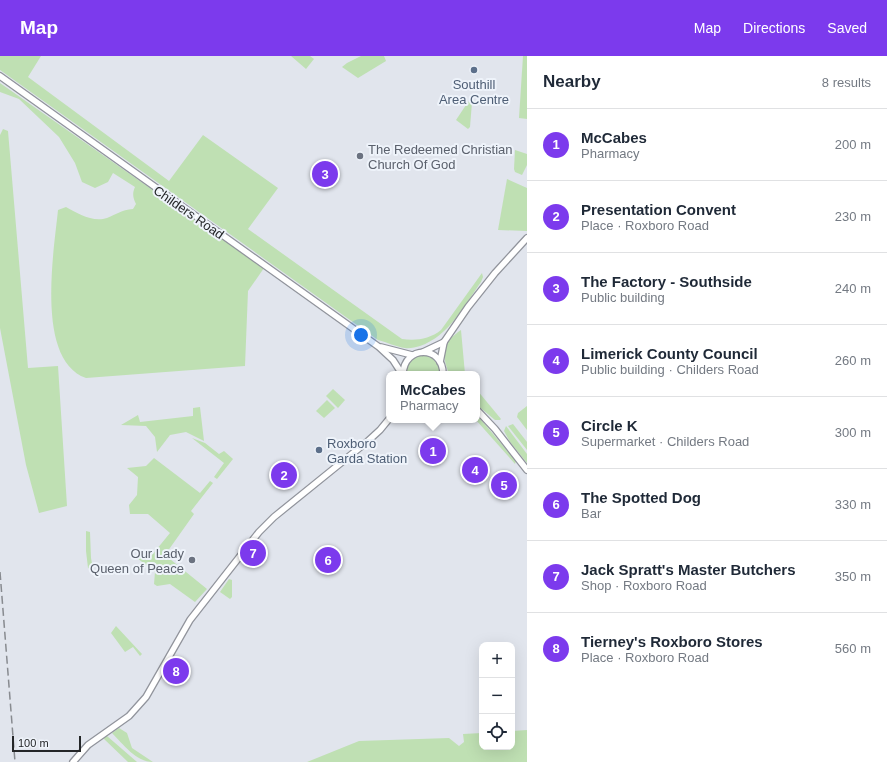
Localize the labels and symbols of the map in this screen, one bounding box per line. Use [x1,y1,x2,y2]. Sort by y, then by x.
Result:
marker: Southill Area Centre [469,65,479,75]
place label: Southill Area Centre [439,77,509,107]
place label: The Redeemed Christian Church Of God [368,142,513,172]
marker: The Redeemed Christian Church Of God [355,151,365,161]
pin: 3 [312,159,338,189]
street label: Childers Road [151,183,227,242]
your location [351,325,371,345]
place label: Roxboro Garda Station [327,436,407,466]
pin: 1 [420,436,446,466]
marker: Roxboro Garda Station [314,445,324,455]
pin: 4 [462,455,488,485]
pin: 2 [271,460,297,490]
pin: 5 [491,470,517,500]
pin: 7 [240,538,266,568]
pin: 6 [315,545,341,575]
place label: Our Lady Queen of Peace [90,546,184,576]
marker: Our Lady Queen of Peace [187,555,197,565]
pin: 8 [163,656,189,686]
scale bar [12,734,81,753]

